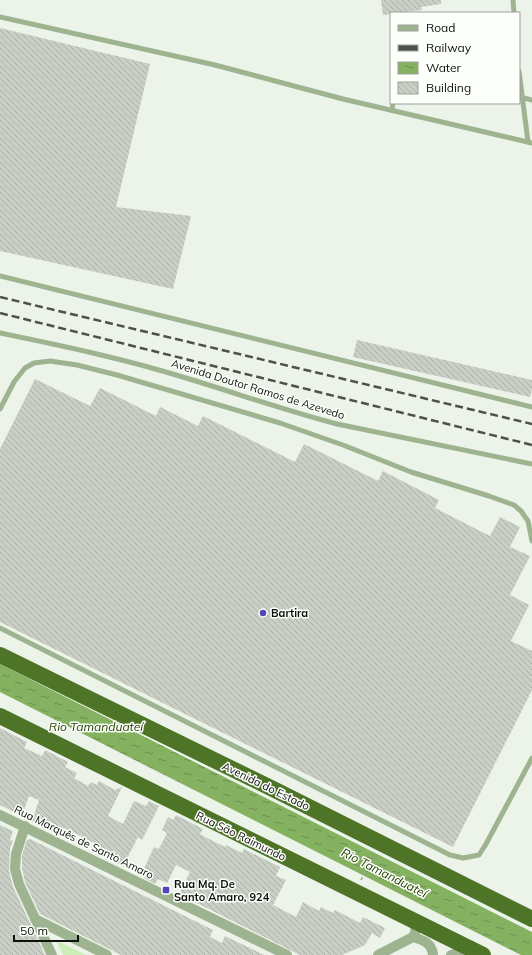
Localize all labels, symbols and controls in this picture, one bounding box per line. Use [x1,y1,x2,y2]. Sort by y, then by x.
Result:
legend [390,12,520,104]
text: Road [426,20,455,35]
text: Railway [426,40,472,55]
text: Water [426,60,462,75]
text: Building [426,80,471,95]
street label: Avenida Doutor Ramos de Azevedo [170,356,346,422]
place label: Bartira [271,606,308,620]
marker: Bartira [258,608,268,618]
water label: Rio Tamanduateí [49,719,145,734]
street label: Avenida do Estado [220,759,312,813]
street label: Rua Marquês de Santo Amaro [12,802,156,882]
street label: Rua São Raimundo [194,808,288,864]
water label: Rio Tamanduateí [339,844,432,902]
place label: Rua Mq. De Santo Amaro, 924 [174,877,270,904]
marker: Rua Mq. De Santo Amaro, 924 [161,885,171,895]
scale bar [14,917,78,943]
text: 50 m [20,923,48,938]

